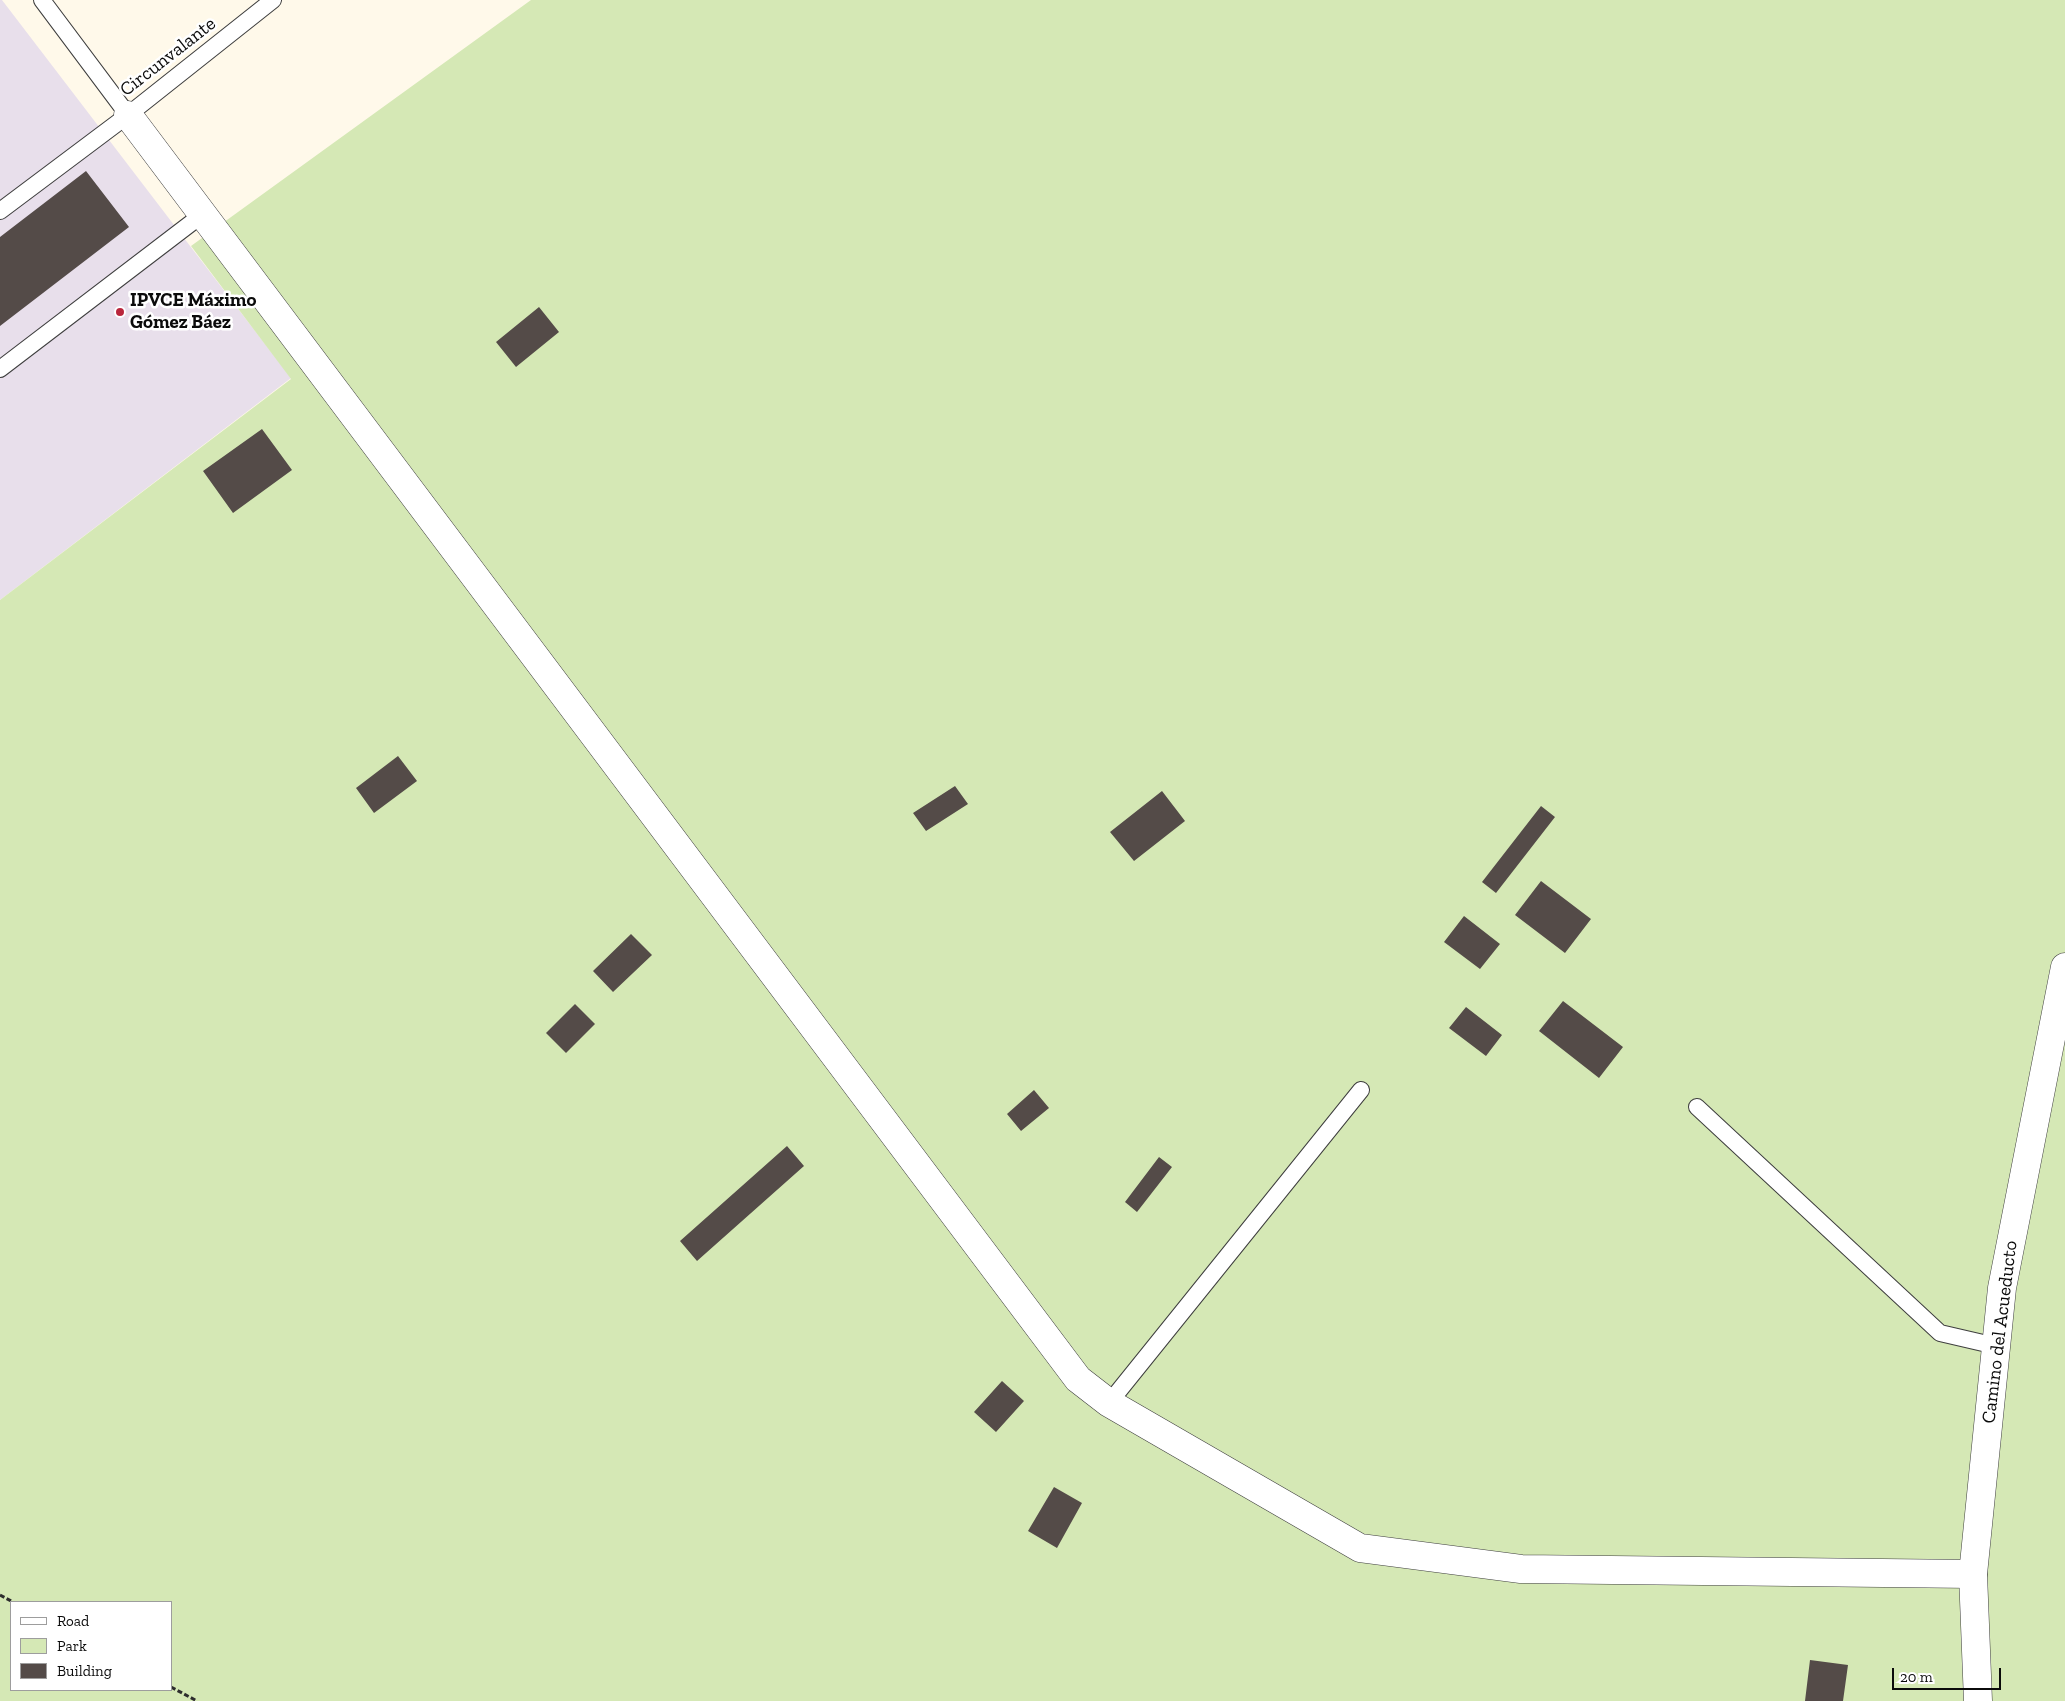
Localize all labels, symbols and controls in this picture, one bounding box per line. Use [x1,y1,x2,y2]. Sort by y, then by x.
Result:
street label: Circunvalante [116,12,220,102]
place label: IPVCE Máximo Gómez Báez [130,290,256,334]
marker: IPVCE Máximo Gómez Báez [114,306,126,318]
street label: Camino del Acueducto [1977,1239,2023,1425]
legend [10,1601,172,1691]
text: Road [57,1612,89,1630]
text: Park [57,1637,87,1655]
scale bar [1895,1658,2004,1690]
text: Building [57,1662,112,1680]
text: 20 m [1900,1668,1933,1686]

